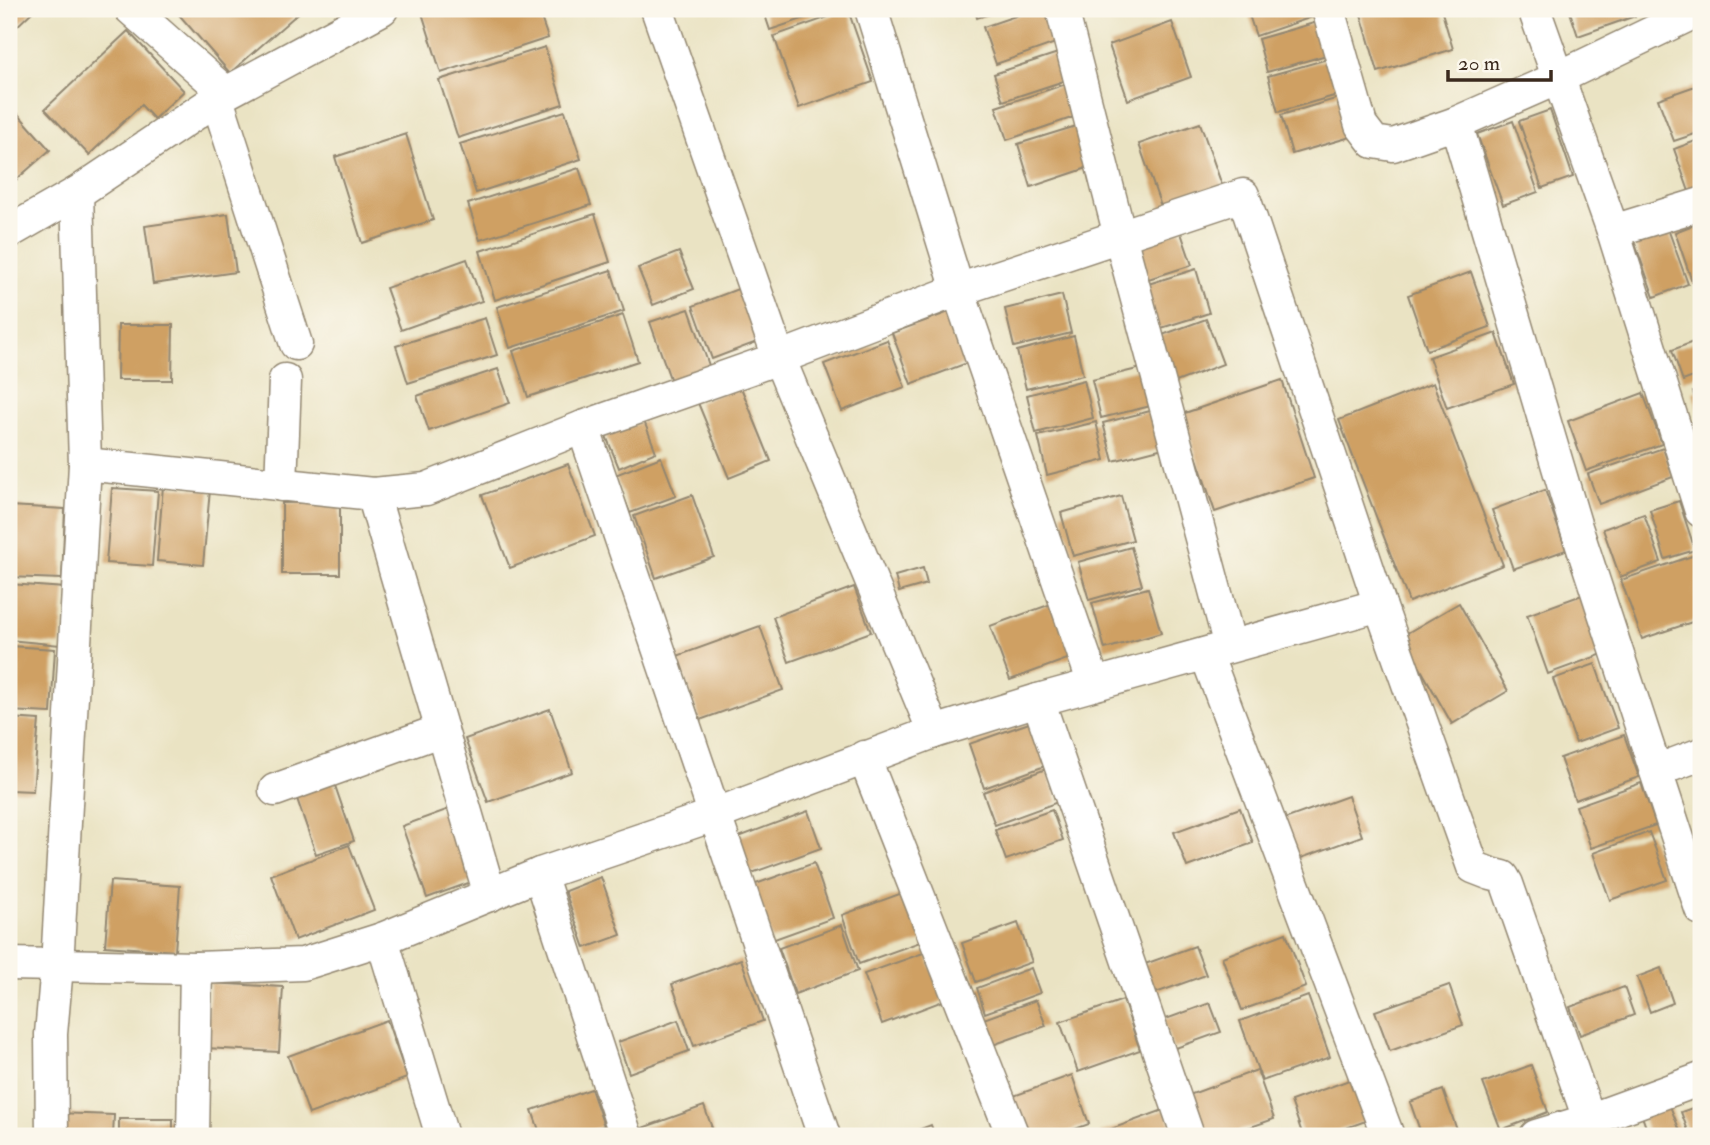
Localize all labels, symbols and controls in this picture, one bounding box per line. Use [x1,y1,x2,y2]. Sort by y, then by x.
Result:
scale bar [1448,38,1551,82]
text: 20 m [1458,50,1500,77]

